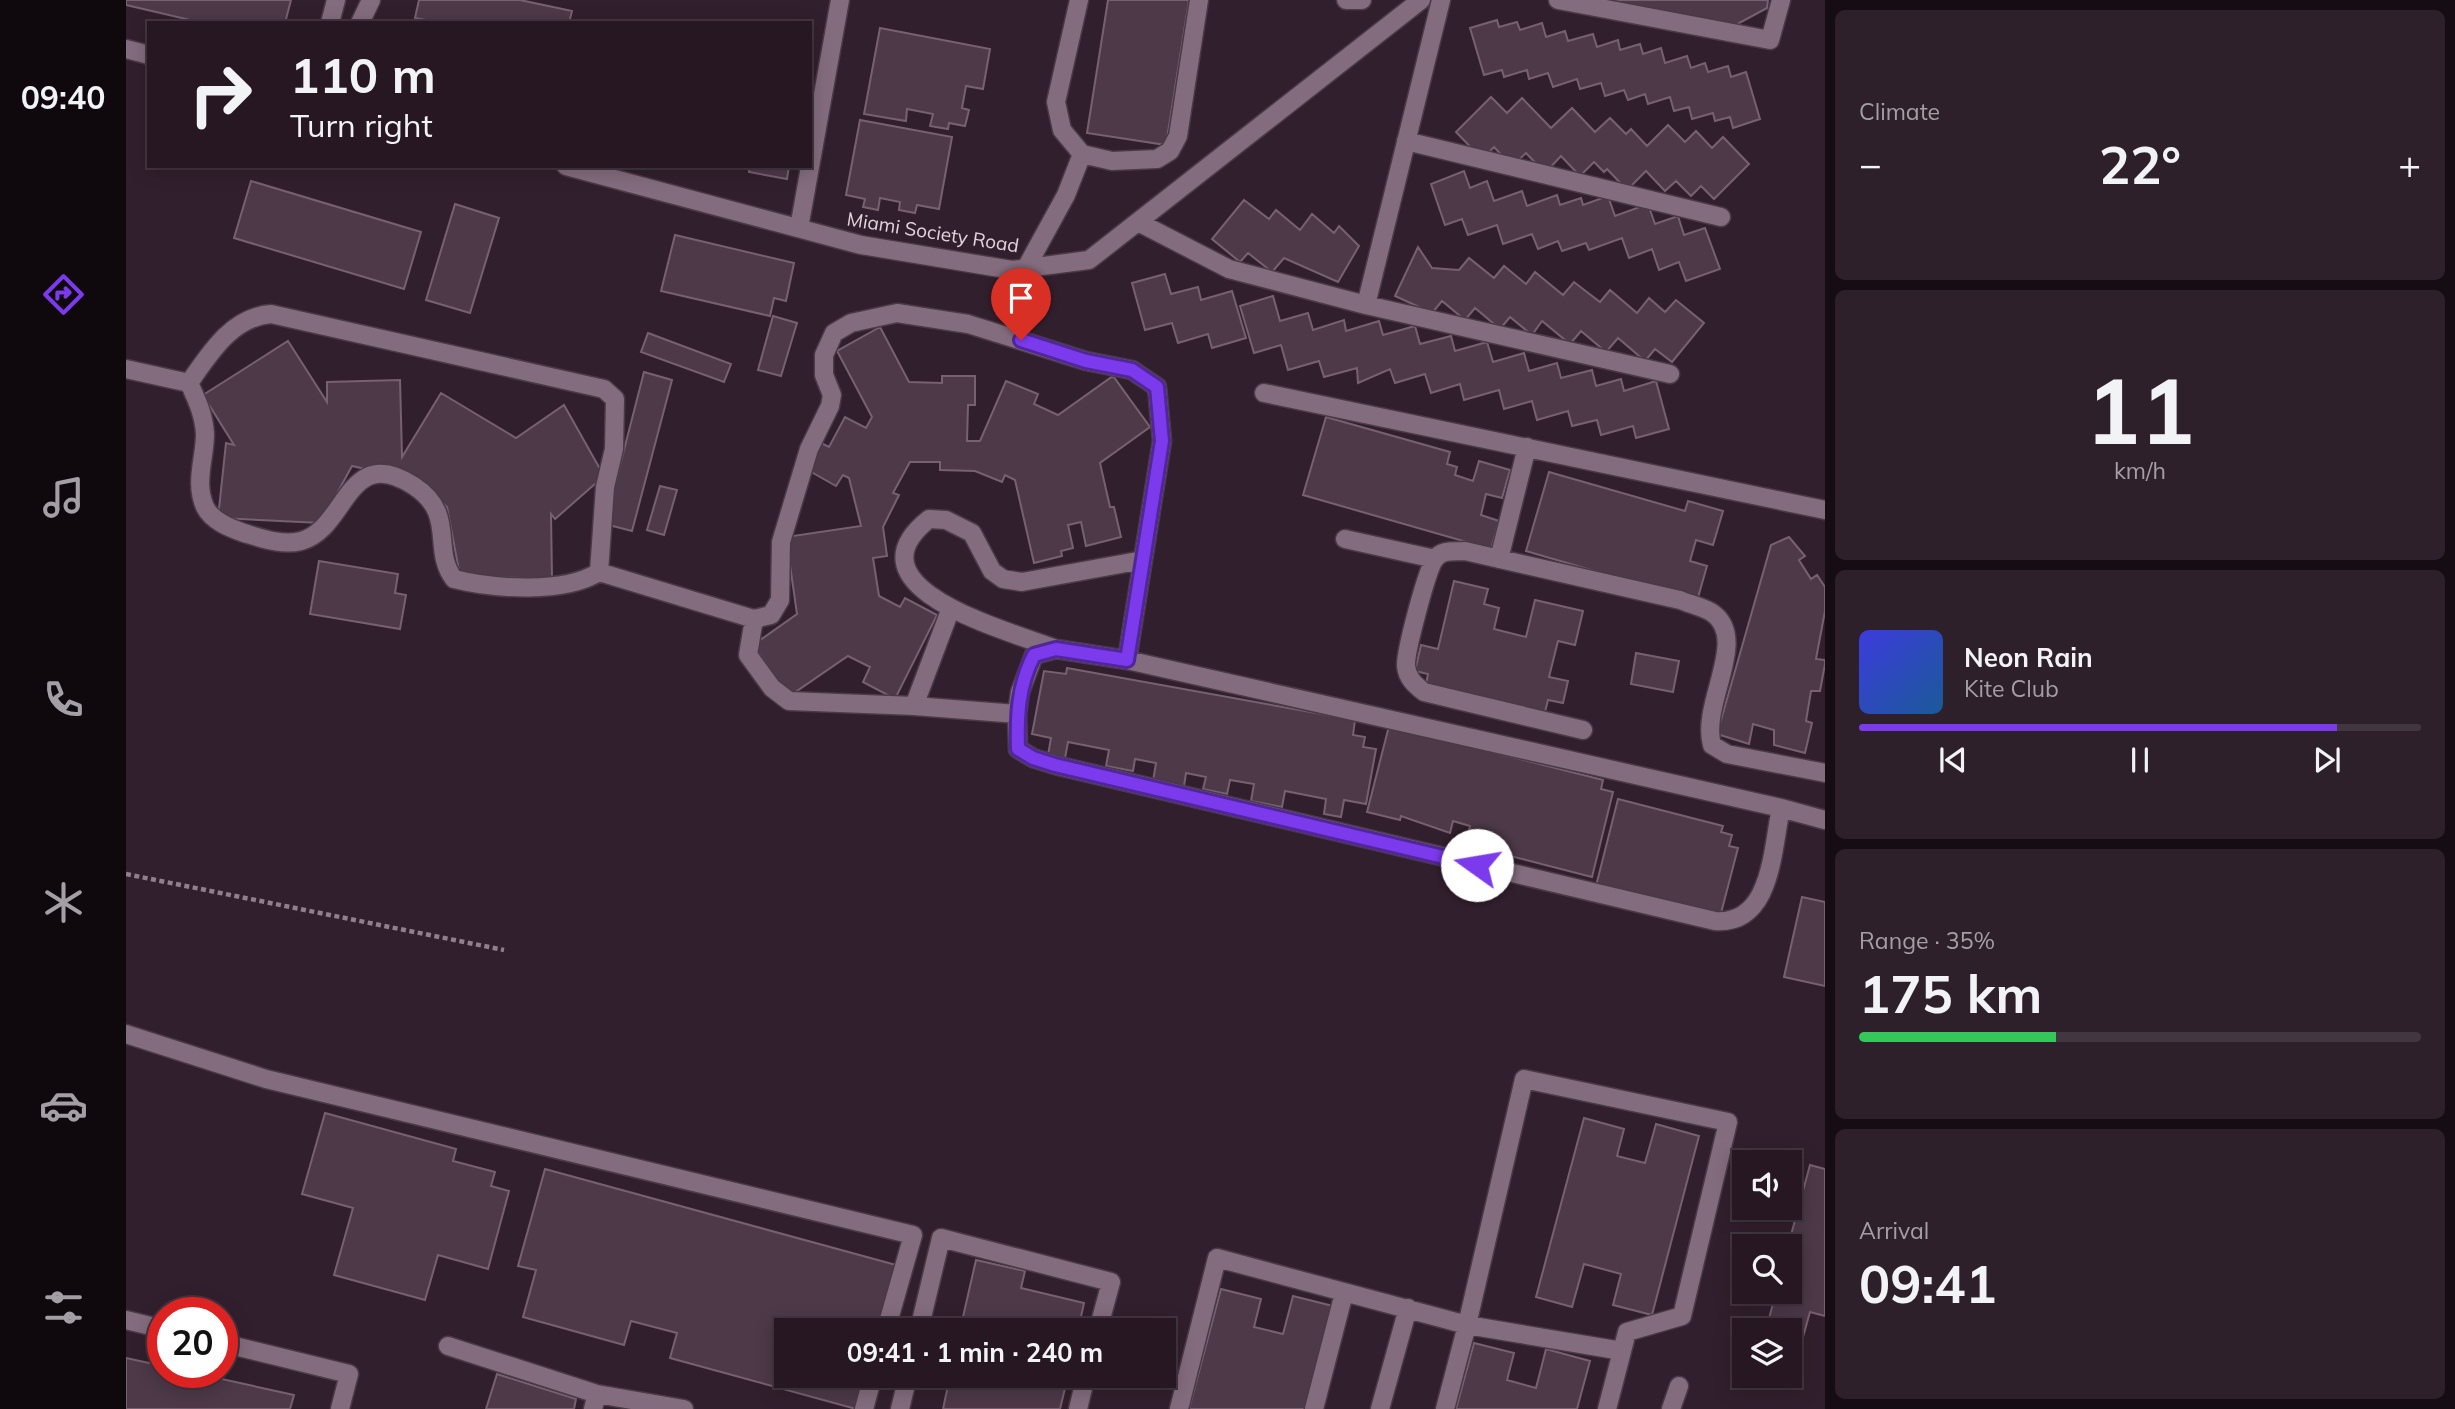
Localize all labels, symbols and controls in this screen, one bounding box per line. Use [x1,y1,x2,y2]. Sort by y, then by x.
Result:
text: 110 m [290,44,436,105]
icon: right [175,49,266,140]
text: 09:40 [21,77,105,117]
text: Climate [1859,97,1940,126]
text: Turn right [290,105,433,145]
text: 22° [2099,132,2181,197]
text: − [1859,140,1882,188]
text: + [2398,140,2421,188]
street label: Miami Society Road [845,207,1021,257]
pin [991,268,1051,340]
icon: directions [39,270,88,319]
icon: arrive [1002,279,1040,317]
text: 11 [2085,353,2195,467]
text: km/h [2114,456,2166,485]
icon: music [39,473,88,522]
text: Neon Rain [1964,641,2093,674]
text: Kite Club [1964,674,2059,703]
icon: phone [39,675,88,724]
icon: previous [1934,741,1972,779]
icon: pause [2121,741,2159,779]
icon: next [2308,741,2346,779]
position arrow [1440,828,1514,902]
icon: climate [39,878,88,927]
text: Range · 35% [1859,926,1995,955]
text: 175 km [1859,961,2042,1026]
icon: car [39,1081,88,1130]
map controls [1732,1150,1802,1388]
button: sound [1732,1150,1802,1220]
text: Arrival [1859,1216,1929,1245]
button: search [1732,1234,1802,1304]
text: 09:41 [1859,1251,1997,1316]
icon: filters [39,1283,88,1332]
speed limit sign: 20 [147,1297,238,1388]
button: layers [1732,1318,1802,1388]
text: 09:41 · 1 min · 240 m [847,1336,1103,1369]

